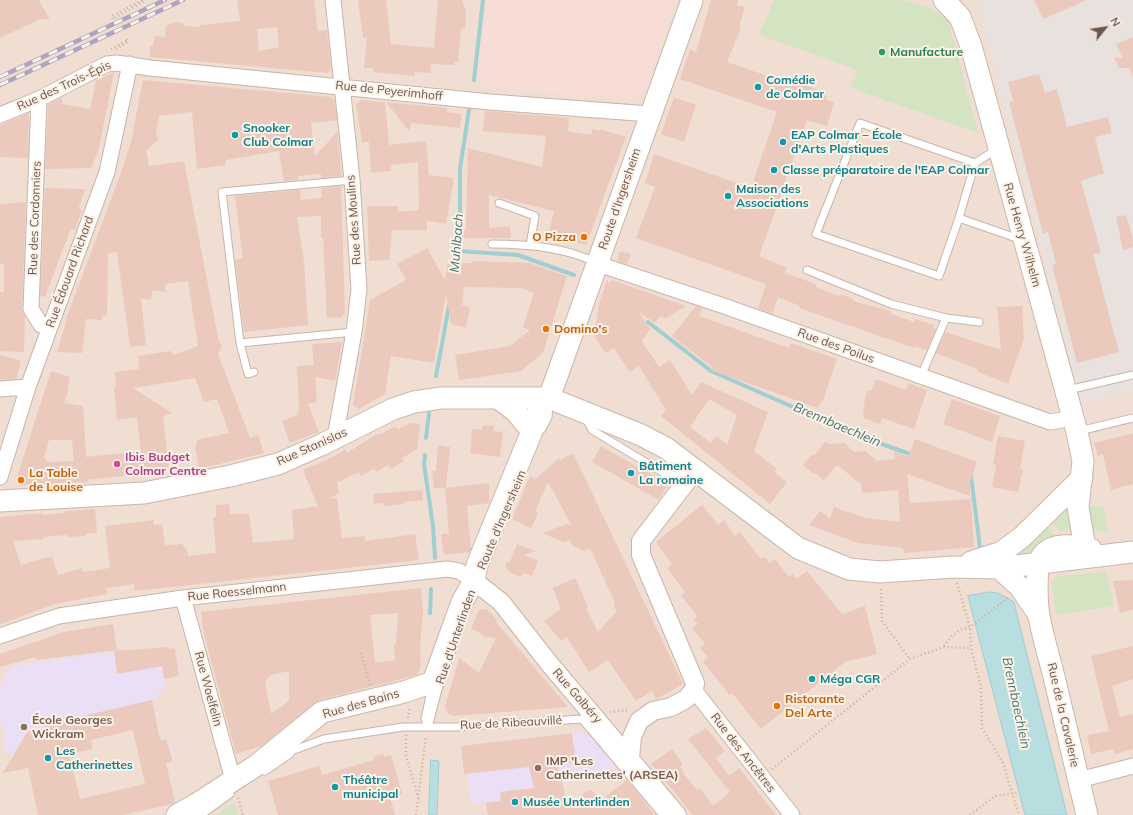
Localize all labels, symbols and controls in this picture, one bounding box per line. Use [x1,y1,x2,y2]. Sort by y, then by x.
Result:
north arrow [1085,8,1125,48]
text: N [1107,15,1124,29]
place label: Manufacture [890,45,963,59]
marker: Manufacture [877,47,887,57]
street label: Rue des Trois-Épis [15,58,113,114]
place label: Comédie de Colmar [766,73,824,101]
street label: Rue de Peyerimhoff [335,78,443,104]
marker: Comédie de Colmar [753,82,763,92]
place label: Snooker Club Colmar [243,121,313,149]
place label: EAP Colmar – École d'Arts Plastiques [791,128,902,156]
marker: Snooker Club Colmar [230,130,240,140]
marker: EAP Colmar – École d'Arts Plastiques [778,137,788,147]
street label: Route d'Ingersheim [596,146,644,252]
street label: Rue des Cordonniers [26,161,44,275]
place label: Classe préparatoire de l'EAP Colmar [782,163,989,177]
marker: Classe préparatoire de l'EAP Colmar [769,165,779,175]
street label: Rue des Moulins [344,174,364,266]
street label: Rue Henry Wilhelm [1000,181,1044,289]
place label: Maison des Associations [736,182,809,210]
marker: Maison des Associations [723,191,733,201]
water label: Muhlbach [447,213,467,273]
street label: Rue Édouard Richard [43,214,97,330]
place label: O Pizza [532,230,576,244]
marker: O Pizza [579,232,589,242]
place label: Domino's [554,322,607,336]
marker: Domino's [541,324,551,334]
street label: Rue des Poilus [796,325,876,367]
water label: Brennbaechlein [791,400,883,450]
street label: Rue Stanislas [275,425,349,469]
place label: Ibis Budget Colmar Centre [125,450,207,478]
marker: Ibis Budget Colmar Centre [112,459,122,469]
place label: Bâtiment La romaine [639,459,703,487]
place label: La Table de Louise [29,466,83,494]
street label: Route d'Ingersheim [475,468,529,572]
marker: Bâtiment La romaine [626,468,636,478]
marker: La Table de Louise [16,475,26,485]
street label: Rue Roesselmann [187,580,287,604]
street label: Rue d'Unterlinden [433,588,479,686]
street label: Rue Woelfelin [191,650,225,728]
water label: Brennbaechlein [999,656,1033,750]
street label: Rue de la Cavalerie [1044,661,1082,769]
street label: Rue Golbéry [549,666,605,726]
place label: Méga CGR [820,672,880,686]
marker: Méga CGR [807,674,817,684]
street label: Rue des Bains [321,686,401,722]
place label: Ristorante Del Arte [785,692,844,720]
marker: Ristorante Del Arte [772,701,782,711]
street label: Rue des Ancêtres [708,710,778,796]
place label: École Georges Wickram [32,713,112,741]
street label: Rue de Ribeauvillé [460,713,562,733]
marker: École Georges Wickram [19,722,29,732]
place label: Les Catherinettes [56,744,133,772]
marker: Les Catherinettes [43,753,53,763]
place label: IMP 'Les Catherinettes' (ARSEA) [546,754,679,782]
marker: IMP 'Les Catherinettes' (ARSEA) [533,763,543,773]
place label: Théâtre municipal [343,773,398,801]
marker: Théâtre municipal [330,782,340,792]
place label: Musée Unterlinden [523,795,630,809]
marker: Musée Unterlinden [510,797,520,807]

